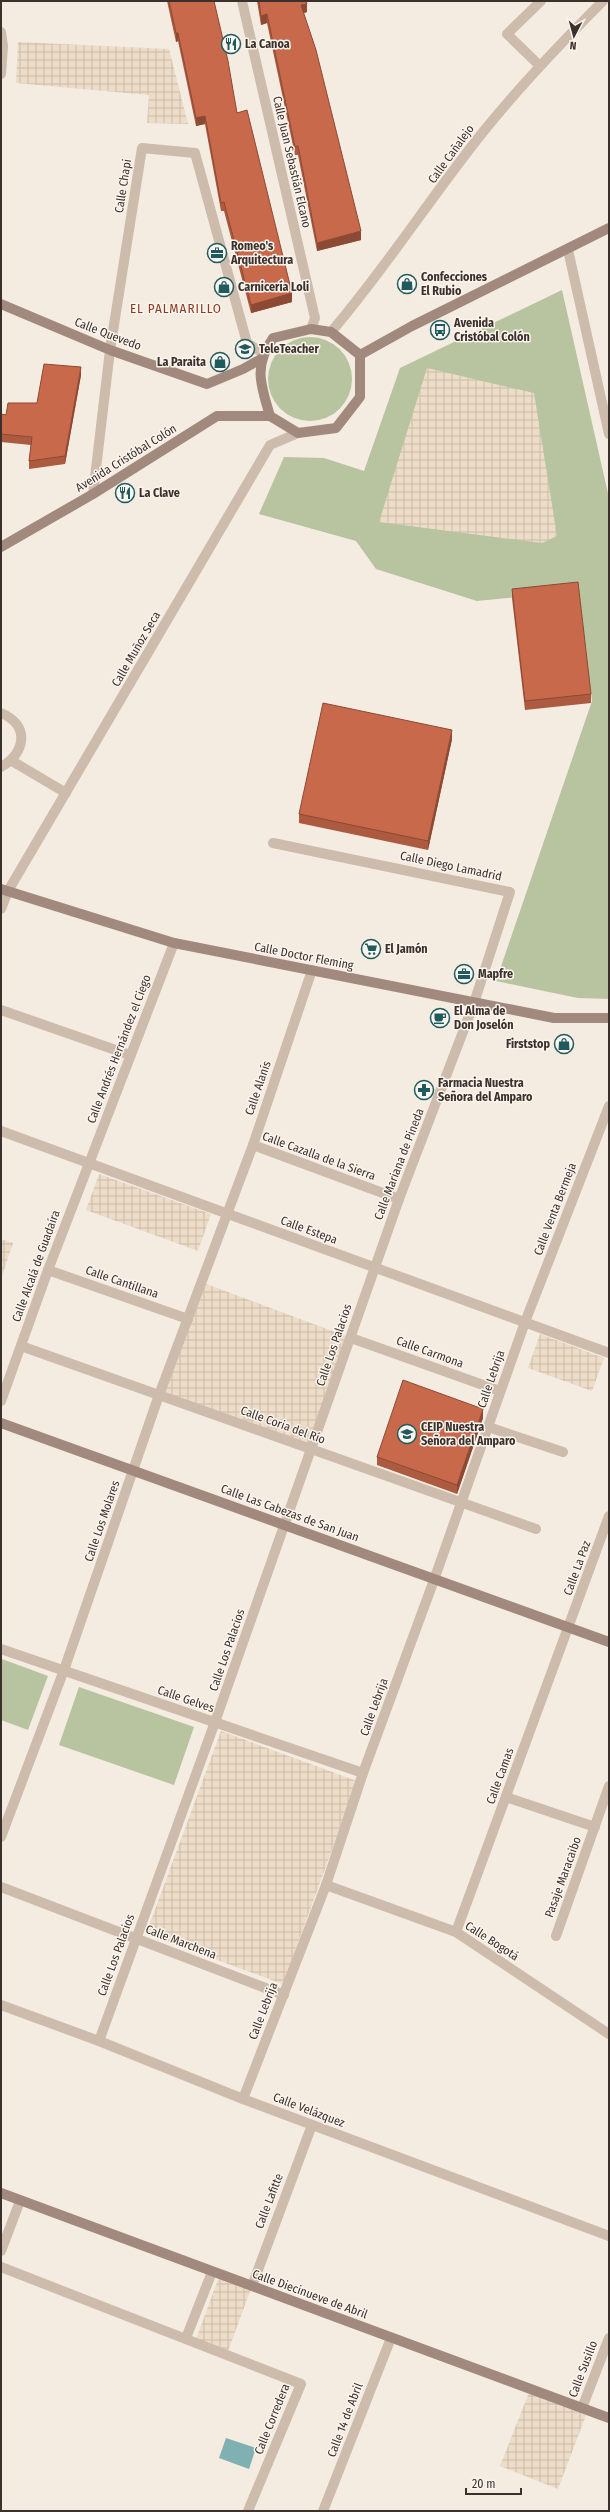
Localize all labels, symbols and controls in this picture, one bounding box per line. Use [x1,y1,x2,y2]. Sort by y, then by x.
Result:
north arrow [554,16,594,56]
restaurant icon: La Canoa [220,33,242,55]
place label: La Canoa [245,37,290,51]
text: N [569,39,577,52]
street label: Calle Juan Sebastián Elcano [270,95,314,229]
street label: Calle Cañalejo [425,122,477,186]
street label: Calle Chapi [112,158,134,214]
place label: Romeo's Arquitectura [230,239,293,267]
office icon: Romeo's Arquitectura [206,242,228,264]
place label: Confecciones El Rubio [421,270,488,298]
shop icon: Confecciones El Rubio [396,273,418,295]
shop icon: Carnicería Loli [213,276,235,298]
place label: Carnicería Loli [238,280,309,294]
district label: EL PALMARILLO [130,301,222,316]
street label: Calle Quevedo [73,315,143,353]
place label: Avenida Cristóbal Colón [453,316,530,344]
bus stop icon: Avenida Cristóbal Colón [429,319,451,341]
school or university icon: TeleTeacher [234,338,256,360]
place label: TeleTeacher [259,342,319,356]
shop icon: La Paraita [209,351,231,373]
place label: La Paraita [157,355,206,369]
street label: Avenida Cristóbal Colón [73,421,179,495]
restaurant icon: La Clave [114,482,136,504]
place label: La Clave [139,486,180,500]
street label: Calle Muñoz Seca [109,609,163,689]
street label: Calle Diego Lamadrid [399,848,503,884]
supermarket icon: El Jamón [360,938,382,960]
street label: Calle Doctor Fleming [253,940,355,973]
place label: El Jamón [385,942,428,956]
office icon: Mapfre [453,963,475,985]
place label: Mapfre [478,967,513,981]
street label: Calle Andrés Hernández el Ciego [84,973,154,1125]
place label: El Alma de Don Joselón [454,1004,513,1032]
cafe icon: El Alma de Don Joselón [429,1007,451,1029]
shop icon: Firststop [553,1033,575,1055]
place label: Firststop [506,1037,550,1051]
street label: Calle Alanís [242,1059,274,1117]
place label: Farmacia Nuestra Señora del Amparo [438,1076,533,1104]
pharmacy icon: Farmacia Nuestra Señora del Amparo [413,1079,435,1101]
street label: Calle Mariana de Pineda [371,1106,427,1222]
street label: Calle Cazalla de la Sierra [260,1129,378,1183]
street label: Calle Venta Bermeja [531,1161,579,1257]
street label: Calle Alcalá de Guadaíra [9,1208,63,1324]
street label: Calle Estepa [279,1213,339,1247]
street label: Calle Cantillana [84,1263,160,1301]
street label: Calle Los Palacios [313,1302,355,1388]
street label: Calle Carmona [394,1333,466,1371]
street label: Calle Lebrija [475,1348,507,1410]
street label: Calle Coria del Río [239,1403,327,1447]
place label: CEIP Nuestra Señora del Amparo [421,1420,516,1448]
school or university icon: CEIP Nuestra Señora del Amparo [396,1423,418,1445]
street label: Calle Los Molares [82,1479,122,1563]
street label: Calle Las Cabezas de San Juan [219,1481,361,1545]
street label: Calle La Paz [561,1539,593,1597]
street label: Calle Los Palacios [206,1607,248,1693]
street label: Calle Lebrija [357,1676,391,1738]
street label: Calle Gelves [156,1683,216,1715]
street label: Calle Camas [483,1746,517,1806]
street label: Pasaje Maracaibo [542,1835,584,1919]
street label: Calle Los Palacios [95,1912,137,1998]
street label: Calle Bogotá [463,1918,522,1964]
street label: Calle Marchena [144,1922,218,1962]
street label: Calle Lebrija [246,1980,280,2042]
street label: Calle Velázquez [271,2090,347,2130]
street label: Calle Lafitte [252,2171,286,2230]
street label: Calle Diecinueve de Abril [250,2267,370,2321]
street label: Calle Susillo [566,2339,600,2399]
street label: Calle 14 de Abril [324,2381,366,2459]
street label: Calle Corredera [251,2382,293,2456]
scale bar [466,2470,521,2496]
text: 20 m [472,2477,496,2491]

